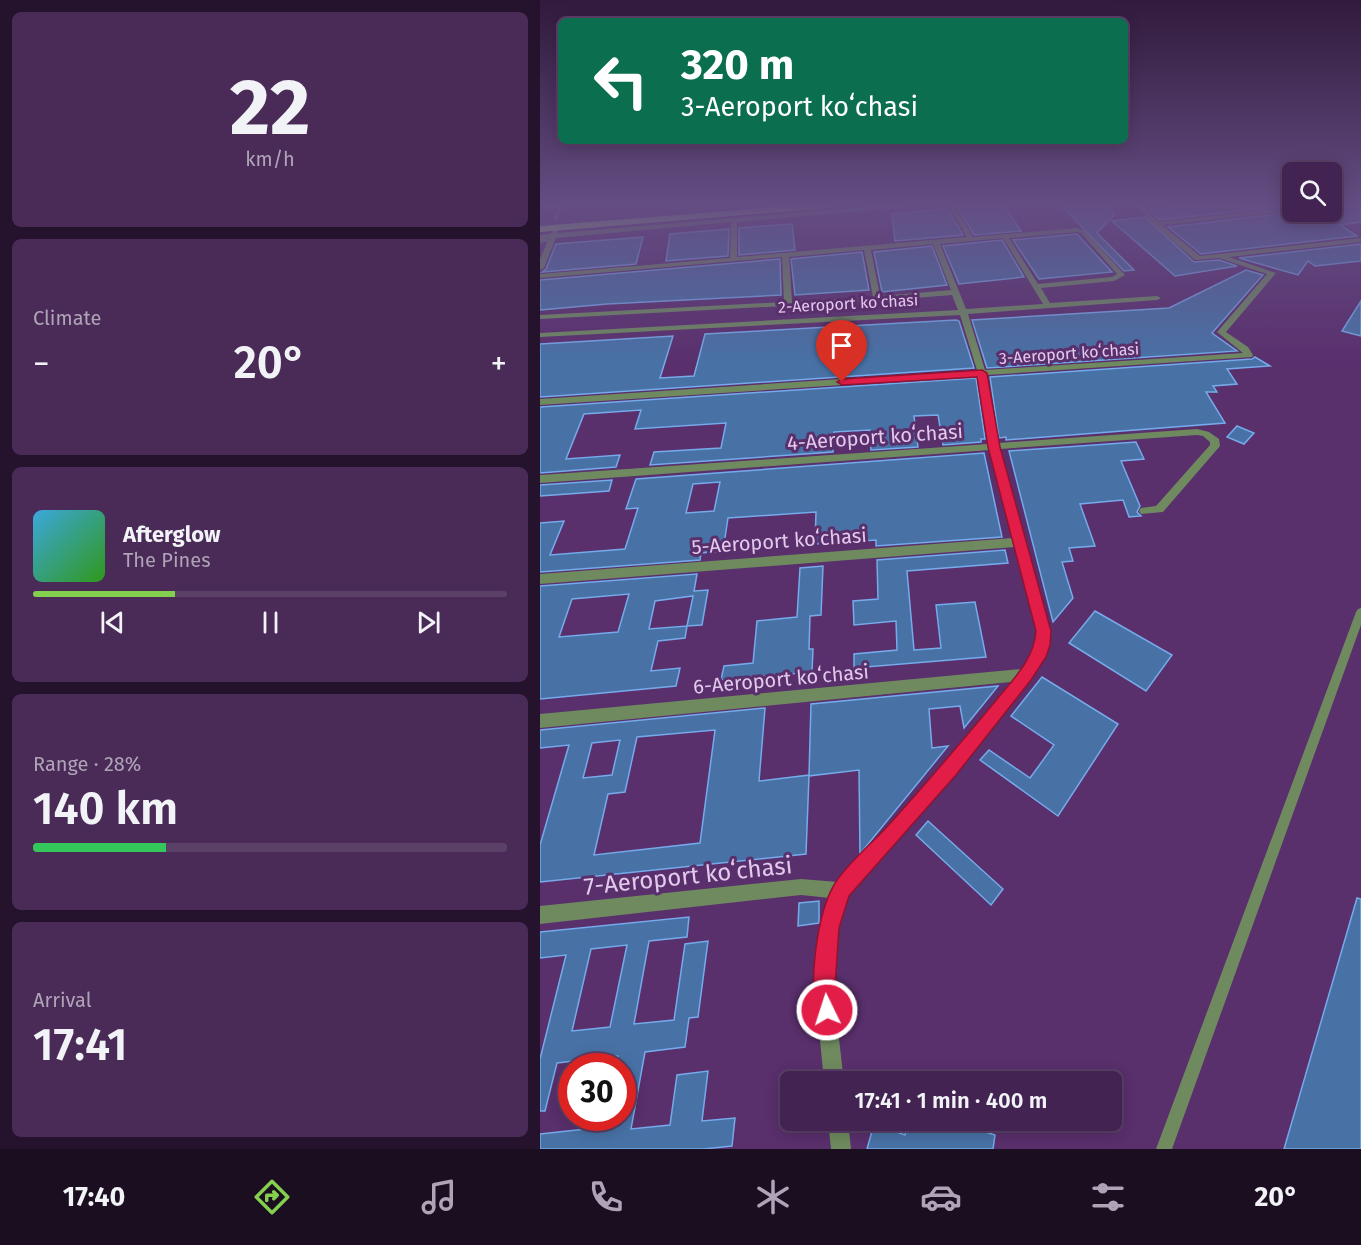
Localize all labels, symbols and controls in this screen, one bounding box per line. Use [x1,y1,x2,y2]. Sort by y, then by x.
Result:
text: 320 m [681,40,794,90]
icon: left [582,42,660,120]
text: 22 [230,61,310,155]
text: 3-Aeroport koʻchasi [681,91,918,123]
text: km/h [245,147,295,171]
map controls [1282,162,1342,222]
button: search [1282,162,1342,222]
street label: 2-Aeroport koʻchasi [777,290,919,317]
text: Climate [33,306,101,330]
pin [816,320,867,382]
icon: arrive [825,329,858,362]
text: 20° [234,336,306,390]
street label: 3-Aeroport koʻchasi [998,339,1140,368]
text: − [33,344,50,384]
text: + [491,344,507,384]
street label: 4-Aeroport koʻchasi [786,419,964,455]
text: Afterglow [123,521,220,548]
street label: 5-Aeroport koʻchasi [691,523,867,559]
text: The Pines [123,548,210,572]
icon: previous [96,606,129,639]
icon: pause [254,606,287,639]
icon: next [412,606,445,639]
street label: 6-Aeroport koʻchasi [692,659,870,699]
text: Range · 28% [33,752,141,776]
text: 140 km [33,782,178,836]
street label: 7-Aeroport koʻchasi [582,851,794,901]
position arrow [795,978,859,1042]
text: Arrival [33,988,92,1012]
text: 17:41 [33,1018,127,1072]
speed limit sign: 30 [558,1053,636,1131]
text: 17:41 · 1 min · 400 m [855,1087,1047,1114]
icon: directions [251,1176,293,1218]
icon: music [418,1176,460,1218]
icon: phone [585,1176,627,1218]
icon: climate [752,1176,794,1218]
icon: car [920,1176,962,1218]
icon: filters [1087,1176,1129,1218]
text: 17:40 [63,1181,125,1213]
text: 20° [1254,1181,1298,1213]

